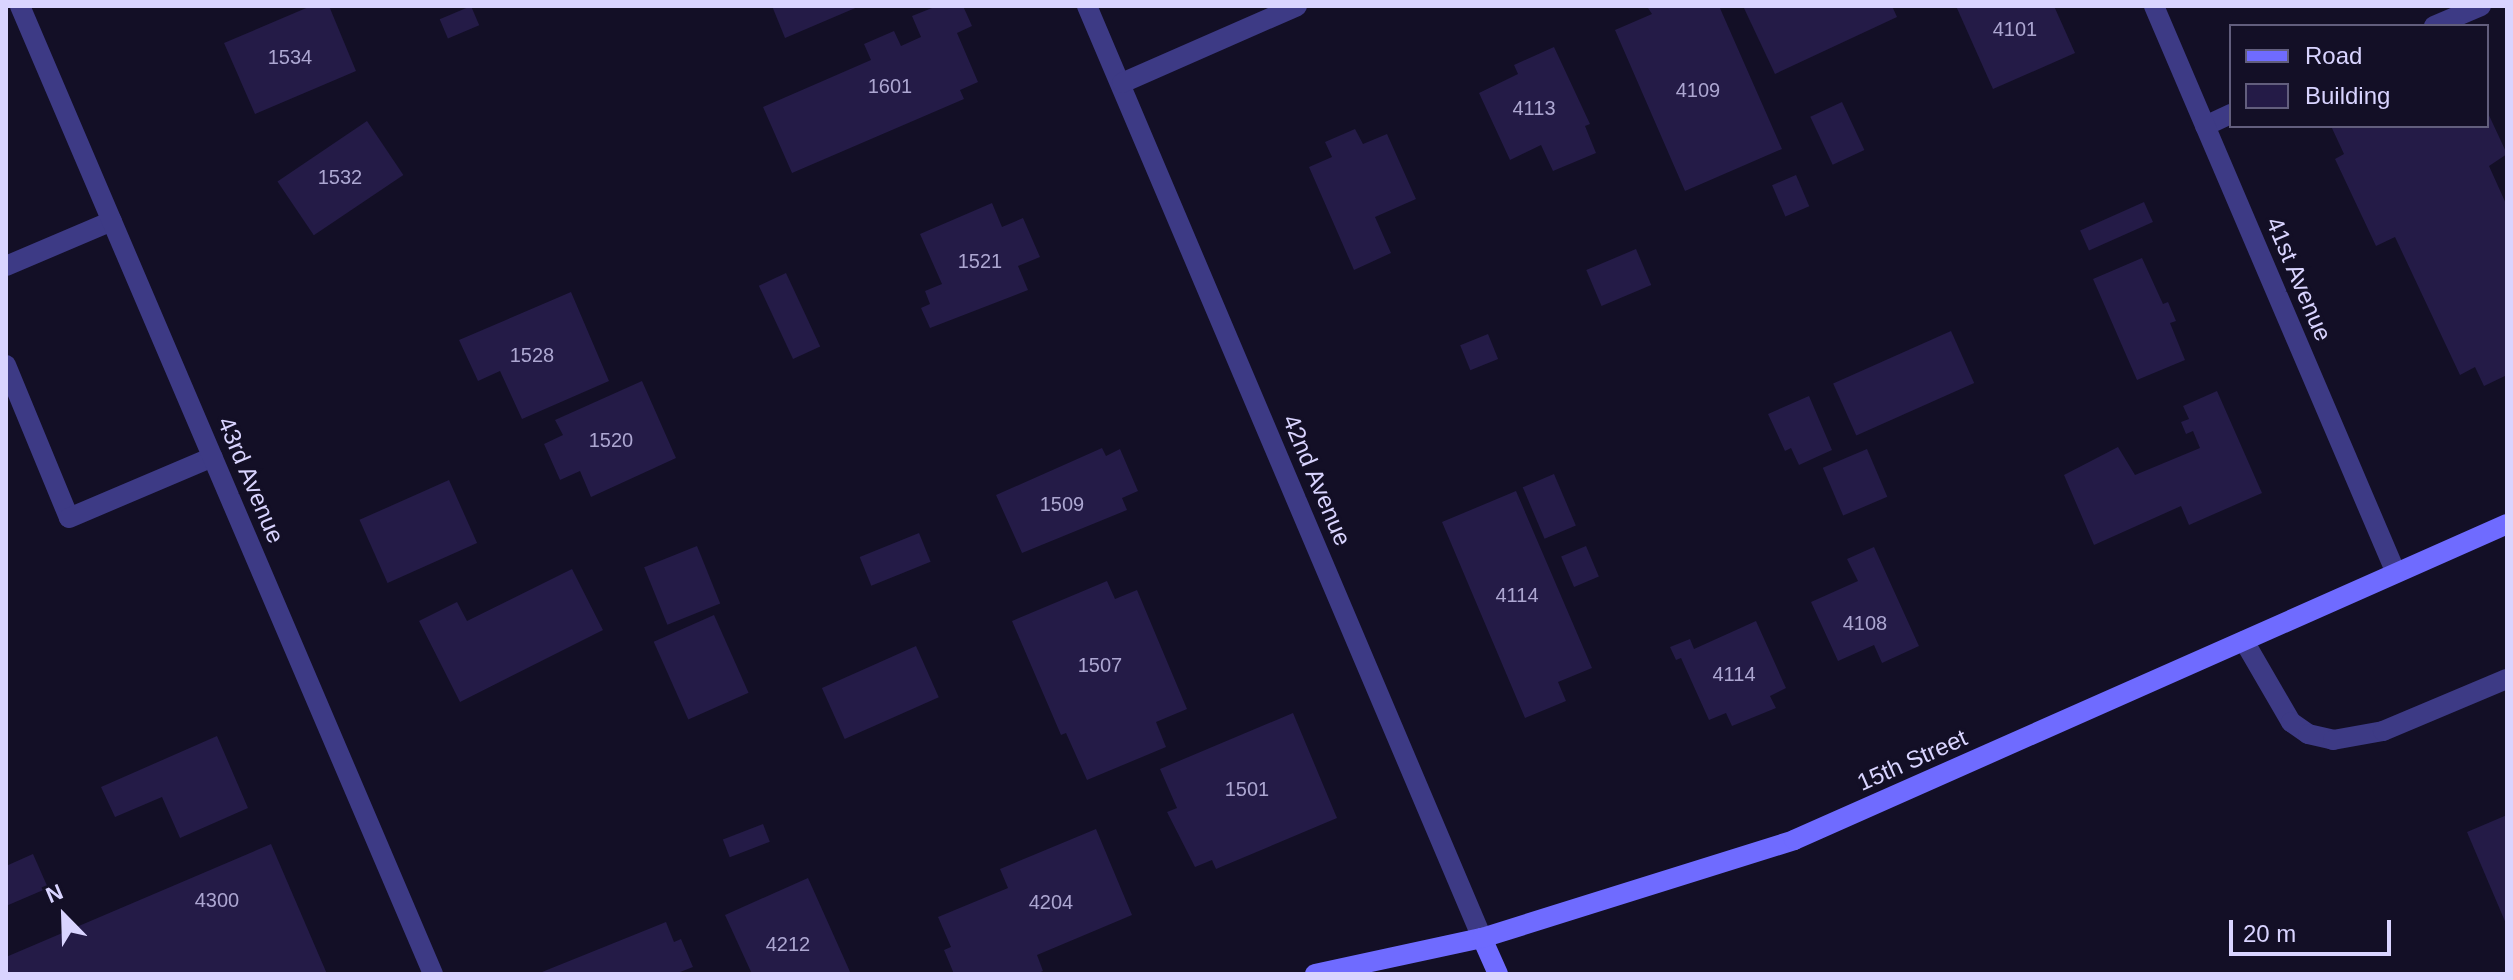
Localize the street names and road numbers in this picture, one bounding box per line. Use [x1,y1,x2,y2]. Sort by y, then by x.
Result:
street label: 41st Avenue [2260,212,2338,346]
street label: 42nd Avenue [1276,409,1358,551]
street label: 43rd Avenue [211,412,291,548]
street label: 15th Street [1853,723,1971,797]

